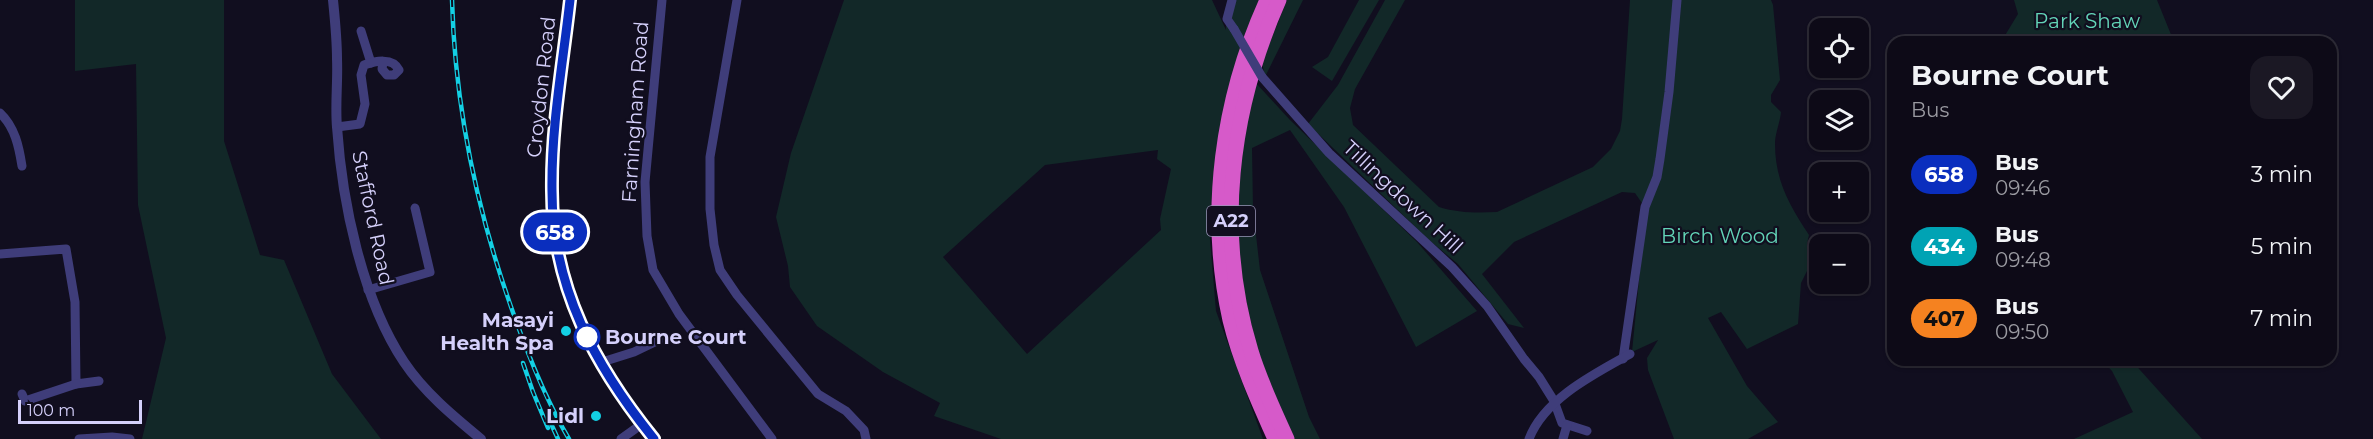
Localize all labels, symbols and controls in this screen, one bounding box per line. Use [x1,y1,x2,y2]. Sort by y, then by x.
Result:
park label: Park Shaw [2034,9,2140,33]
street label: Croydon Road [522,15,560,159]
map controls [1809,18,1869,294]
button: locate [1809,18,1869,78]
street label: Farningham Road [617,20,653,204]
button: heart [2250,56,2313,119]
text: Bourne Court [1911,58,2109,92]
button: layers [1809,90,1869,150]
text: Bus [1911,98,1949,122]
street label: Tillingdown Hill [1338,135,1468,259]
street label: Stafford Road [347,149,399,287]
text: Bus [1995,149,2039,176]
text: 3 min [2251,161,2313,188]
button: + [1809,162,1869,222]
text: 658 [1924,162,1964,187]
text: 09:46 [1995,176,2050,200]
road number: A22 [1207,206,1255,236]
line badge: 658 [520,212,590,252]
text: 658 [535,220,575,245]
text: Bus [1995,221,2039,248]
park label: Birch Wood [1661,224,1779,248]
text: 5 min [2251,233,2313,260]
button: − [1809,234,1869,294]
text: 434 [1923,234,1965,259]
text: 09:48 [1995,248,2051,272]
text: Bus [1995,293,2039,320]
text: 7 min [2250,305,2313,332]
text: 407 [1923,306,1965,331]
place label: Masayi Health Spa [440,308,554,355]
text: 09:50 [1995,320,2049,344]
marker: Masayi Health Spa [559,324,573,338]
marker: Bourne Court [574,324,600,350]
place label: Bourne Court [605,325,747,349]
scale bar [18,397,142,424]
text: 100 m [27,401,75,420]
place label: Lidl [546,404,584,428]
marker: Lidl [589,409,603,423]

